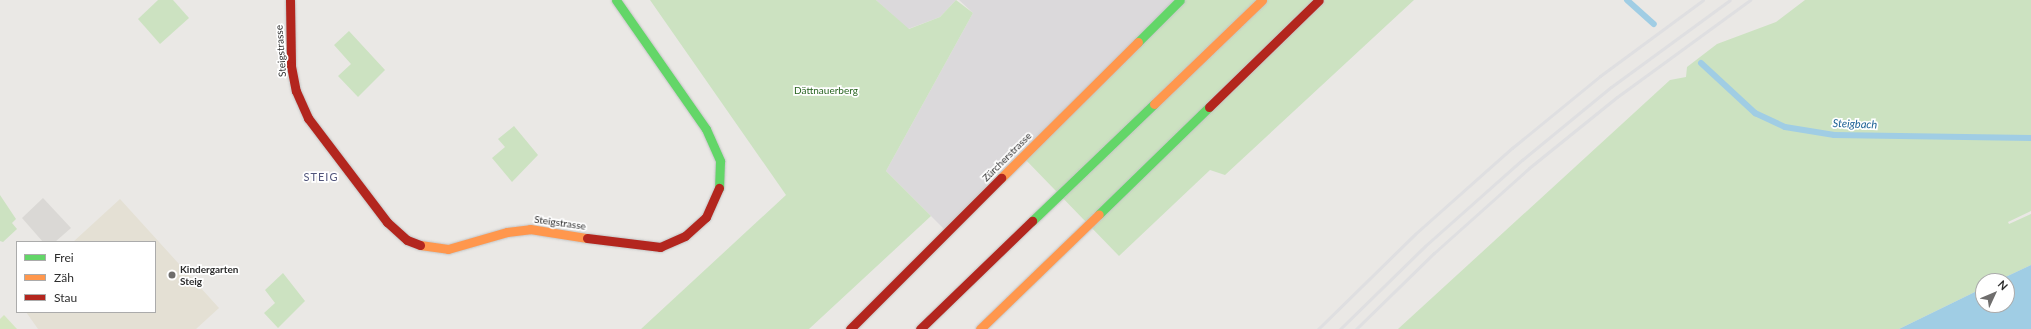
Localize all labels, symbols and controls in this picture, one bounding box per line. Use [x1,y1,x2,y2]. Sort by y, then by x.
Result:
street label: Steigstrasse [273,25,289,77]
park label: Dättnauerberg [794,85,858,97]
water label: Steigbach [1833,117,1877,131]
street label: Zürcherstrasse [980,130,1034,184]
district label: STEIG [304,170,338,184]
street label: Steigstrasse [533,213,587,233]
legend [16,241,156,313]
text: Frei [54,250,74,265]
place label: Kindergarten Steig [180,263,238,286]
text: Zäh [54,270,74,285]
marker: Kindergarten Steig [167,270,177,280]
north arrow [1975,273,2015,313]
text: N [1996,277,2011,293]
text: Stau [54,290,77,305]

